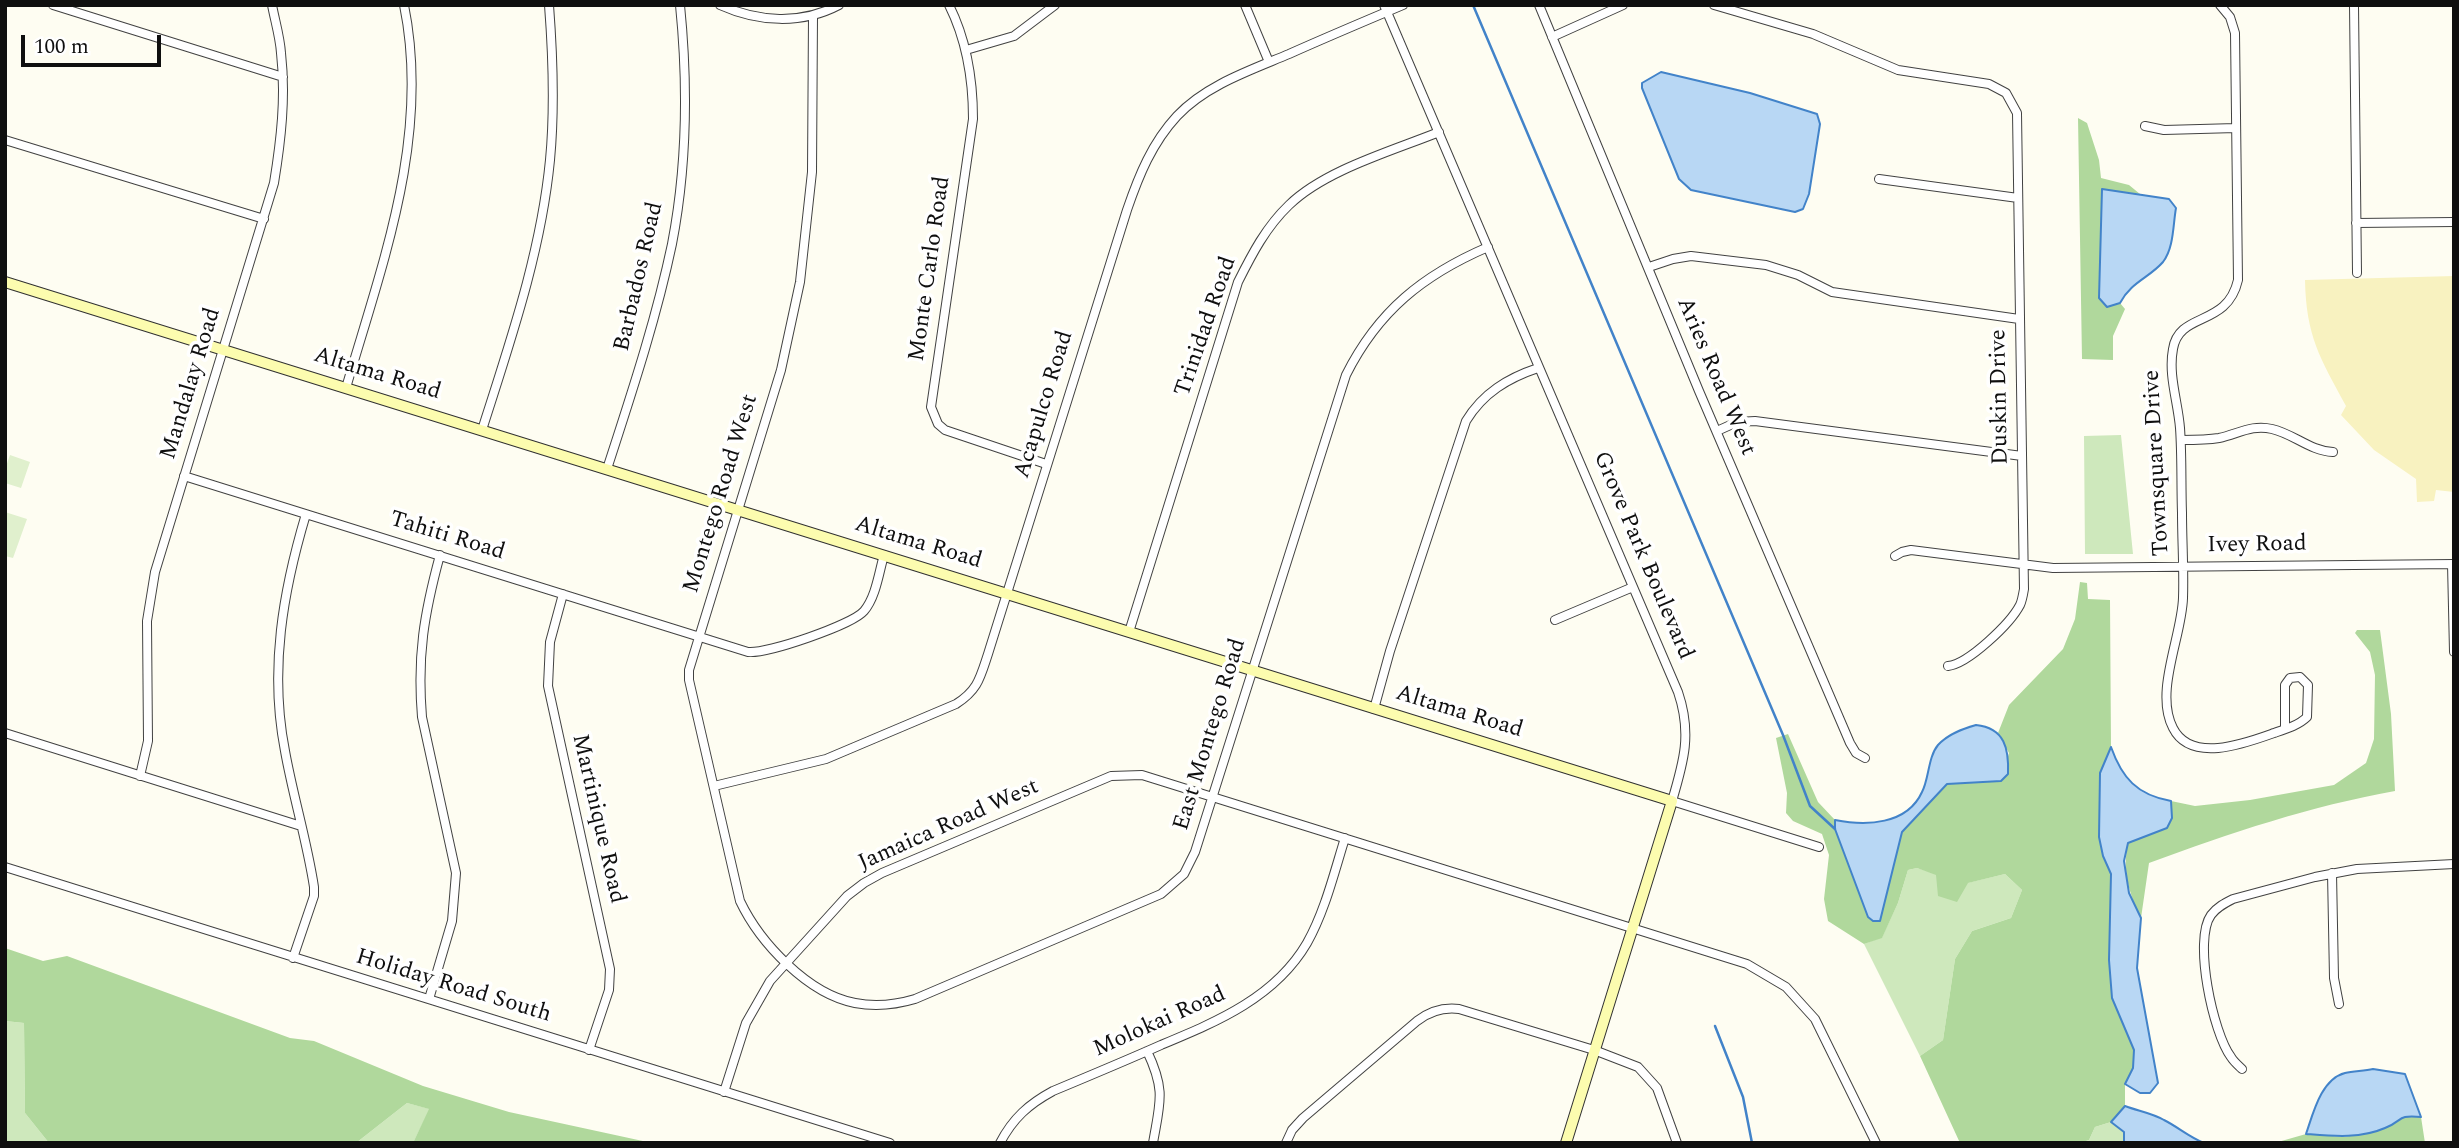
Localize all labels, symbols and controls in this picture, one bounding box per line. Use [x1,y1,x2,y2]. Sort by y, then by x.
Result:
scale bar [24,21,164,65]
text: 100 m [34,31,89,63]
street label: Monte Carlo Road [904,175,958,363]
street label: Barbados Road [609,200,671,354]
street label: Trinidad Road [1170,253,1244,401]
street label: Aries Road West [1669,294,1761,460]
street label: Mandalay Road [156,305,228,463]
street label: Acapulco Road [1009,328,1081,482]
street label: Duskin Drive [1986,329,2016,465]
street label: Altama Road [310,343,444,407]
street label: Townsquare Drive [2139,369,2177,557]
street label: Montego Road West [679,391,765,597]
street label: Grove Park Boulevard [1586,448,1698,664]
street label: Tahiti Road [386,506,508,568]
street label: Altama Road [851,512,985,576]
street label: Ivey Road [2207,531,2307,561]
street label: East Montego Road [1169,636,1253,834]
street label: Altama Road [1392,681,1526,745]
street label: Martinique Road [564,732,630,906]
street label: Jamaica Road West [855,774,1043,878]
street label: Holiday Road South [352,944,554,1030]
street label: Molokai Road [1089,981,1231,1065]

